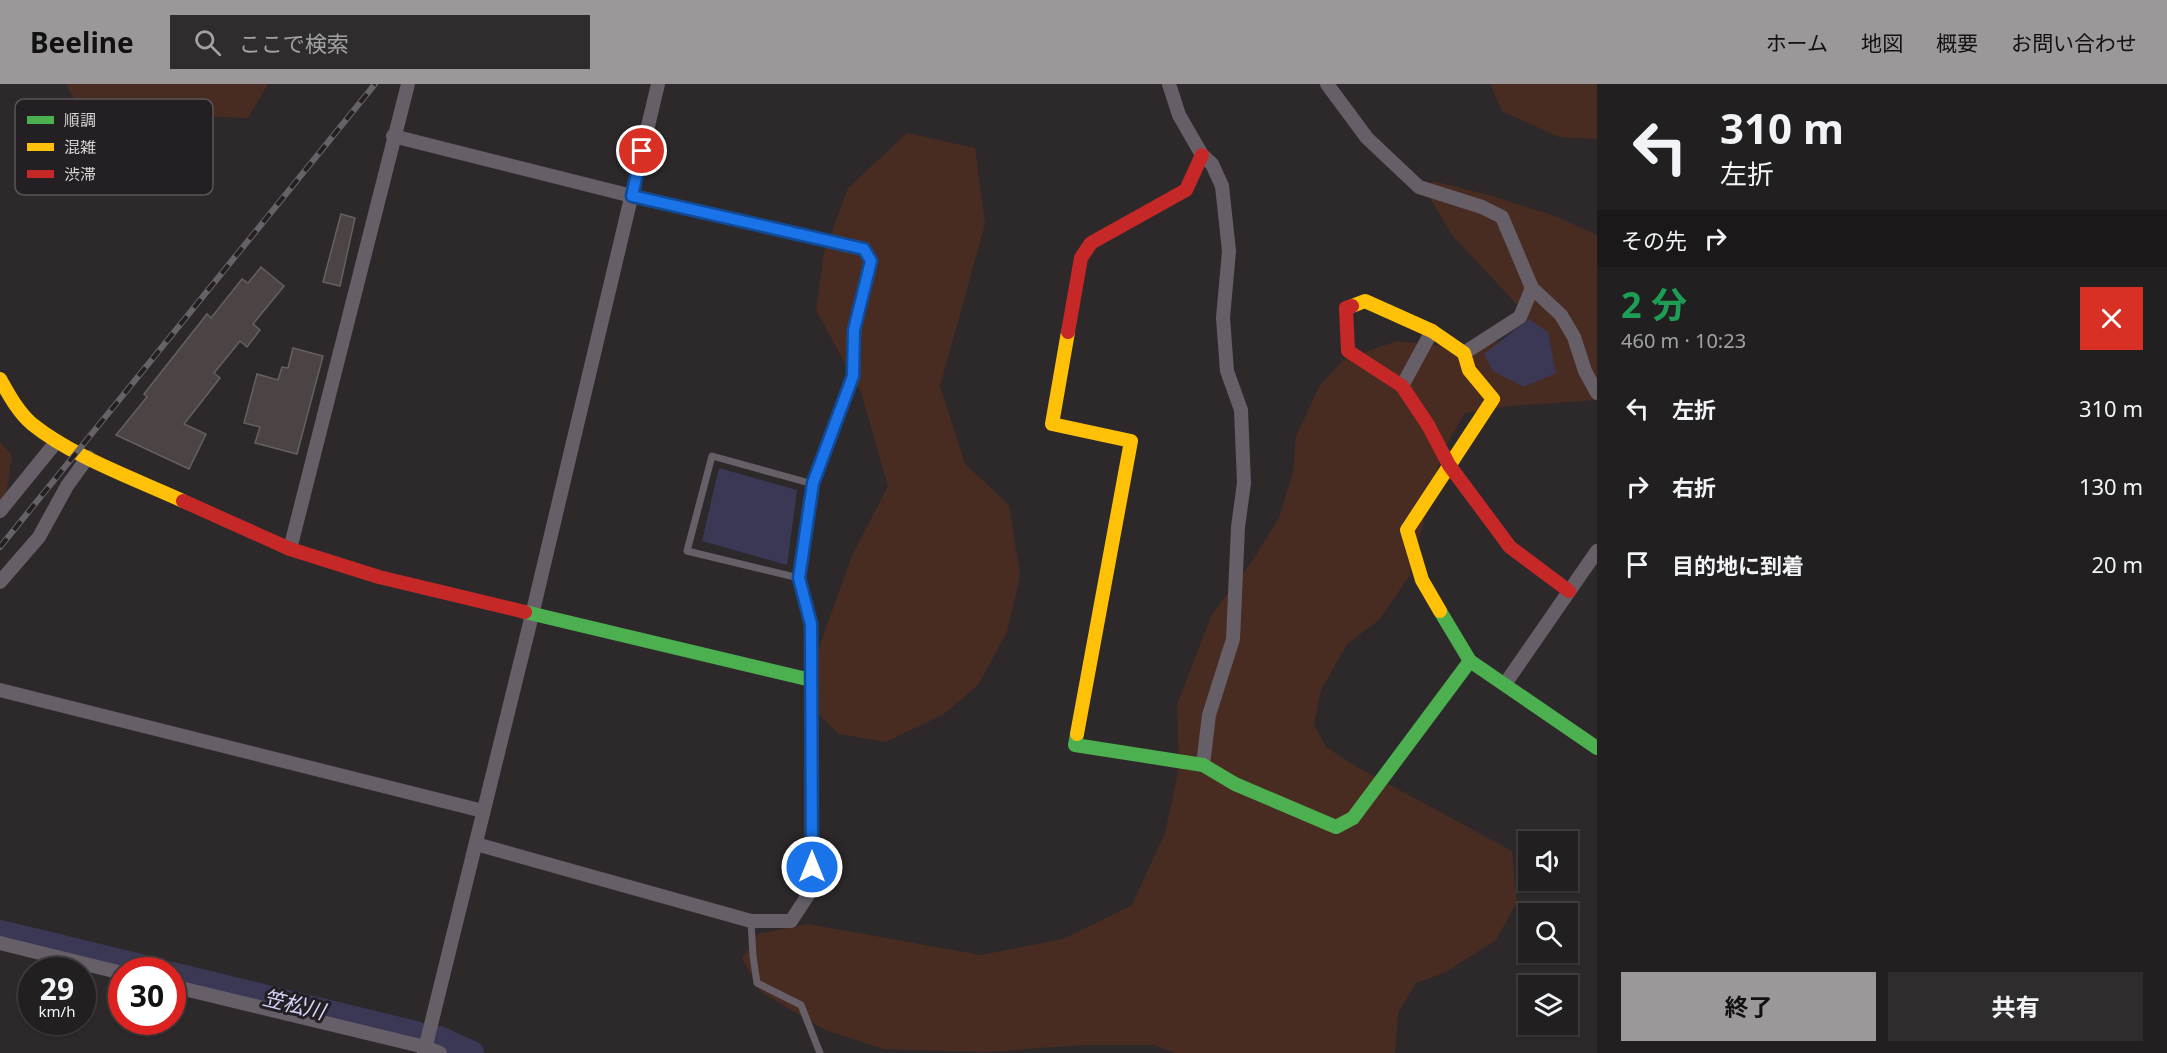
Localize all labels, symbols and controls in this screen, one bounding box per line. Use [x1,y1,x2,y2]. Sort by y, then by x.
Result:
search box [170,15,590,69]
text: Beeline [30,23,134,61]
icon: search [191,26,224,59]
text: ここで検索 [239,28,349,58]
text: ホーム [1766,29,1828,57]
text: 地図 [1861,29,1903,57]
text: 概要 [1936,29,1978,57]
text: お問い合わせ [2011,29,2137,57]
legend [15,99,213,195]
text: 310 m [1720,99,1844,156]
icon: left [1621,108,1699,186]
text: 順調 [64,109,96,131]
pin [616,125,667,176]
icon: arrive [625,134,658,167]
text: 混雑 [64,136,96,158]
text: 左折 [1720,155,1774,192]
text: 渋滞 [64,163,96,185]
icon: right [1699,222,1732,255]
text: その先 [1621,225,1687,255]
text: 2 分 [1621,280,1687,329]
button: close [2080,287,2143,350]
text: 460 m · 10:23 [1621,327,1746,354]
icon: left [1621,392,1654,425]
text: 310 m [2079,393,2143,423]
text: 左折 [1672,394,1716,424]
icon: right [1621,470,1654,503]
text: 130 m [2079,471,2143,501]
text: 右折 [1672,472,1716,502]
icon: arrive [1621,548,1654,581]
text: 20 m [2092,549,2143,579]
text: 目的地に到着 [1672,550,1804,580]
map controls [1518,831,1578,1035]
button: sound [1518,831,1578,891]
position arrow [780,835,844,899]
button: search [1518,903,1578,963]
speed limit sign: 30 [108,957,186,1035]
text: 29 [40,968,74,1009]
button: 終了 [1621,972,1876,1041]
button: 共有 [1888,972,2143,1041]
button: layers [1518,975,1578,1035]
water label: 笠松川 [260,983,330,1026]
text: km/h [39,1001,75,1021]

